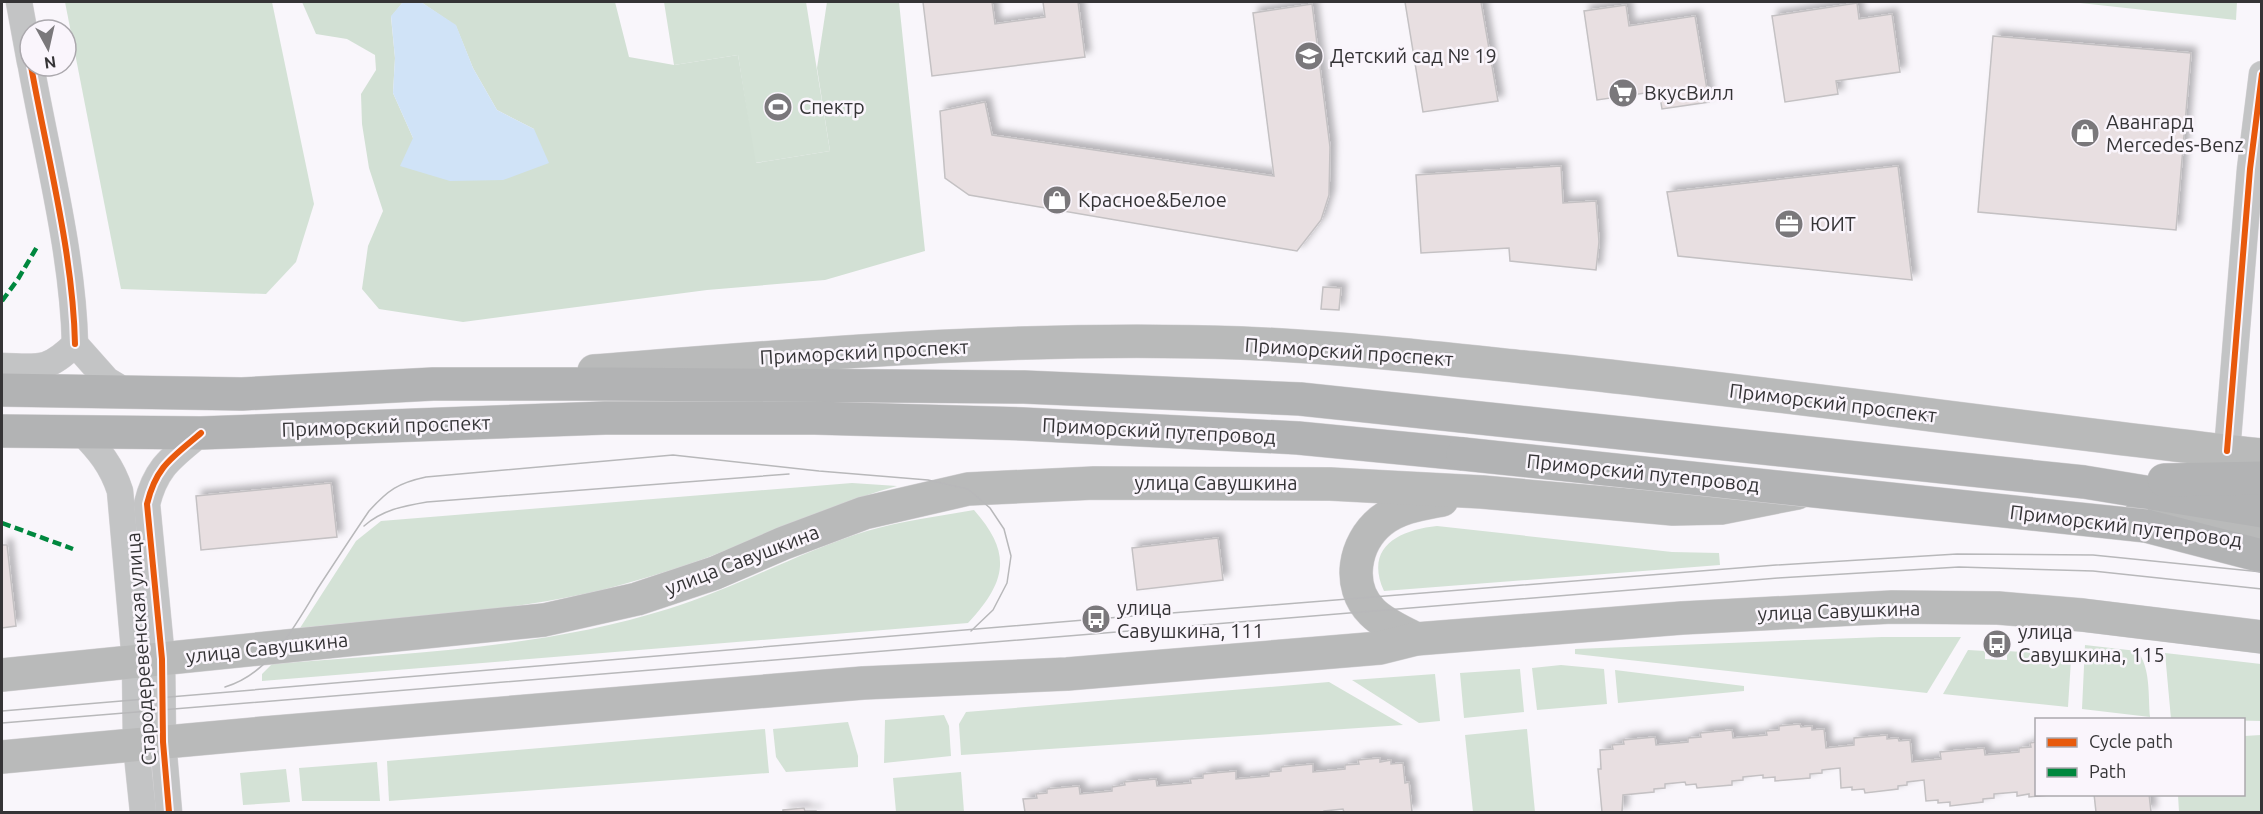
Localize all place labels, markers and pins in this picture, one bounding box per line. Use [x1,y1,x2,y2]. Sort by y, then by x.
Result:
school or university icon: Детский сад № 19 [1293,40,1325,72]
place label: Детский сад № 19 [1330,44,1497,67]
supermarket icon: ВкусВилл [1607,77,1639,109]
place label: ВкусВилл [1644,81,1734,104]
sports icon: Спектр [762,91,794,123]
place label: Спектр [799,95,865,118]
place label: Авангард Mercedes-Benz [2106,110,2244,156]
shop icon: Авангард Mercedes-Benz [2069,117,2101,149]
shop icon: Красное&Белое [1041,184,1073,216]
place label: Красное&Белое [1078,188,1227,211]
office icon: ЮИТ [1773,208,1805,240]
place label: ЮИТ [1810,212,1856,235]
place label: улица Савушкина, 111 [1117,596,1264,642]
bus stop icon: улица Савушкина, 111 [1080,603,1112,635]
place label: улица Савушкина, 115 [2018,620,2165,666]
bus stop icon: улица Савушкина, 115 [1981,628,2013,660]

